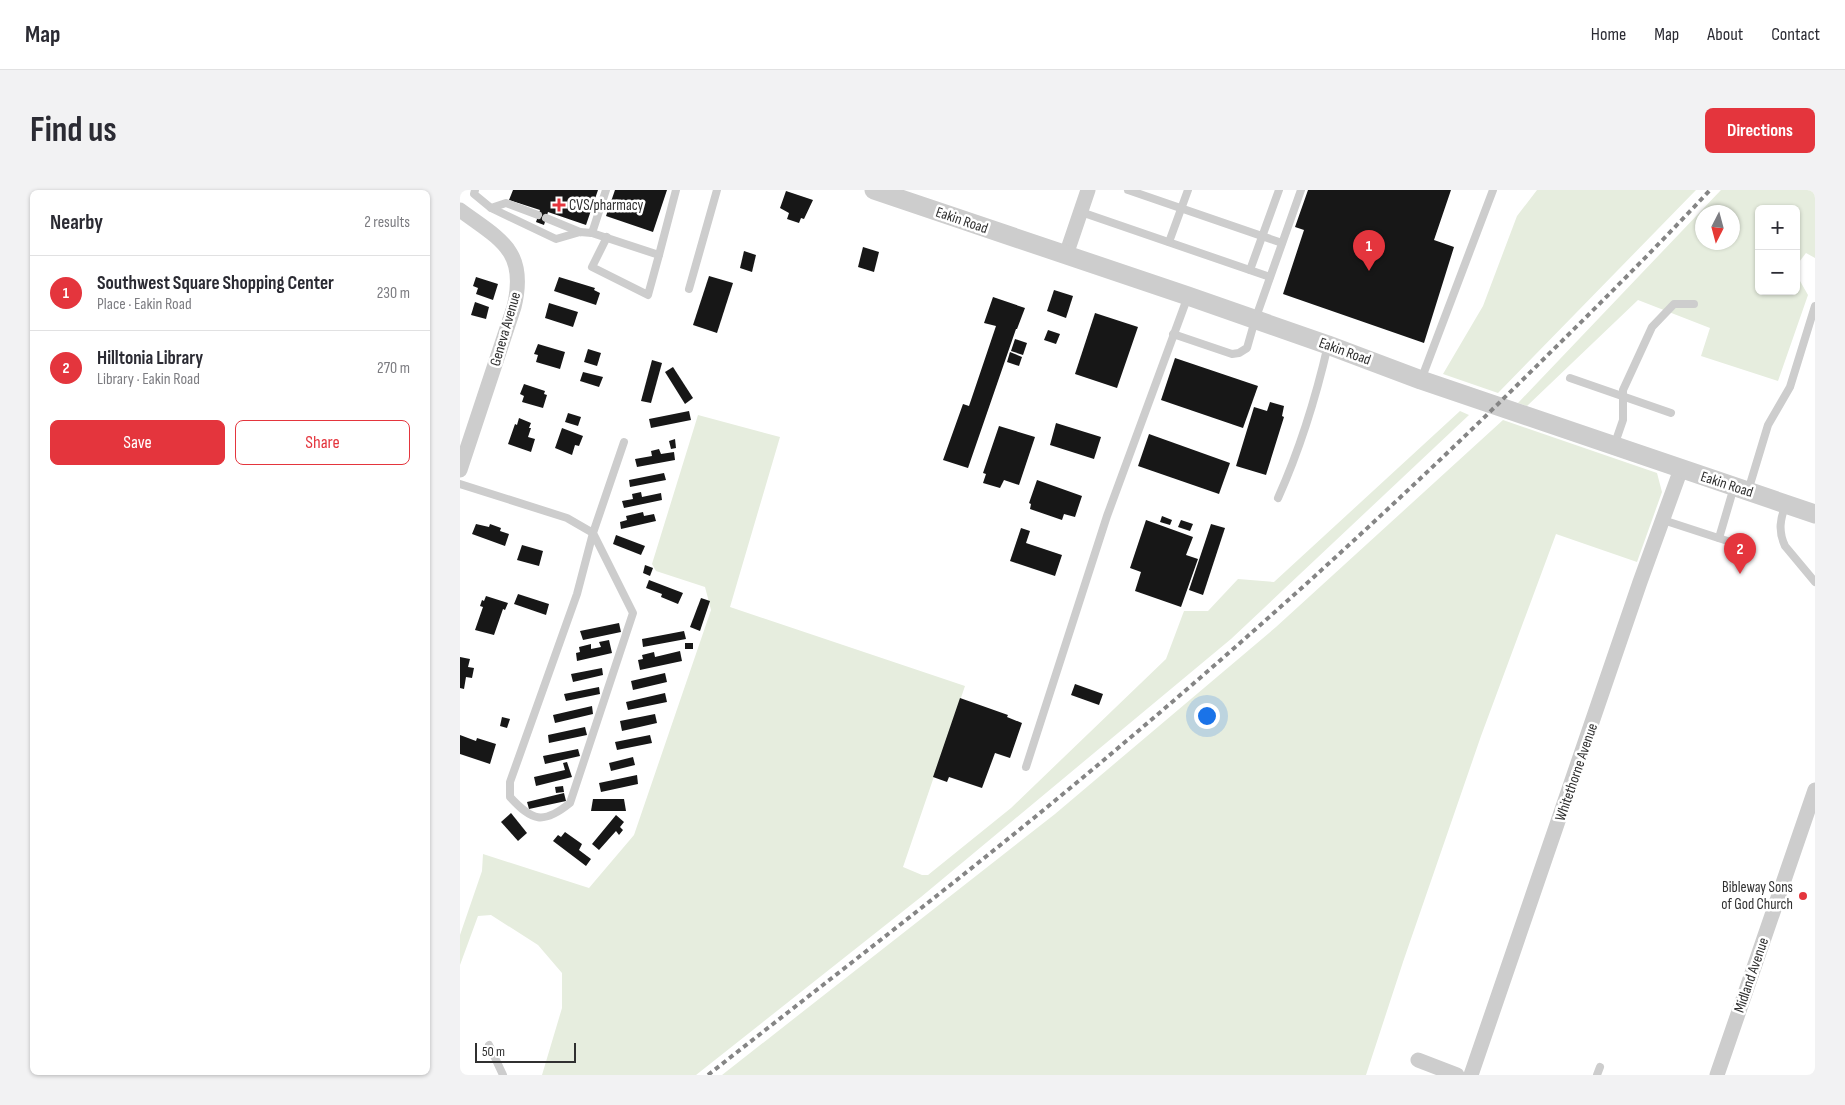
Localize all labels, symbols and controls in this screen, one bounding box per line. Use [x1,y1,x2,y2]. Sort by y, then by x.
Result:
text: Map [25,20,60,49]
text: Home [1591,24,1626,45]
text: Map [1654,24,1679,45]
text: About [1707,24,1743,45]
text: Contact [1771,24,1820,45]
button: Directions [1705,108,1815,153]
text: Find us [30,109,117,152]
place label: CVS/pharmacy [569,196,644,215]
marker: CVS/pharmacy [553,199,565,211]
street label: Eakin Road [933,203,990,238]
north arrow [1695,205,1740,250]
map controls [1755,205,1800,295]
button: + [1755,205,1800,250]
text: Nearby [50,210,103,235]
text: 2 results [364,213,410,232]
pin: 1 [1353,230,1385,271]
button: − [1755,250,1800,295]
text: Southwest Square Shopping Center [97,272,334,295]
text: 1 [63,284,69,303]
text: 230 m [377,284,410,303]
street label: Geneva Avenue [486,290,525,368]
text: Place · Eakin Road [97,295,192,314]
street label: Eakin Road [1316,333,1373,370]
text: Hilltonia Library [97,347,203,370]
text: 2 [62,359,70,378]
text: 270 m [377,359,410,378]
text: Library · Eakin Road [97,370,200,389]
button: Save [50,420,225,465]
button: Share [235,420,410,465]
street label: Eakin Road [1698,467,1755,502]
pin: 2 [1724,533,1756,574]
your location [1194,703,1220,729]
street label: Whitethorne Avenue [1551,721,1602,824]
place label: Bibleway Sons of God Church [1721,878,1793,914]
marker: Bibleway Sons of God Church [1797,890,1809,902]
street label: Midland Avenue [1730,935,1773,1015]
scale bar [475,1040,576,1063]
text: 50 m [482,1043,505,1060]

